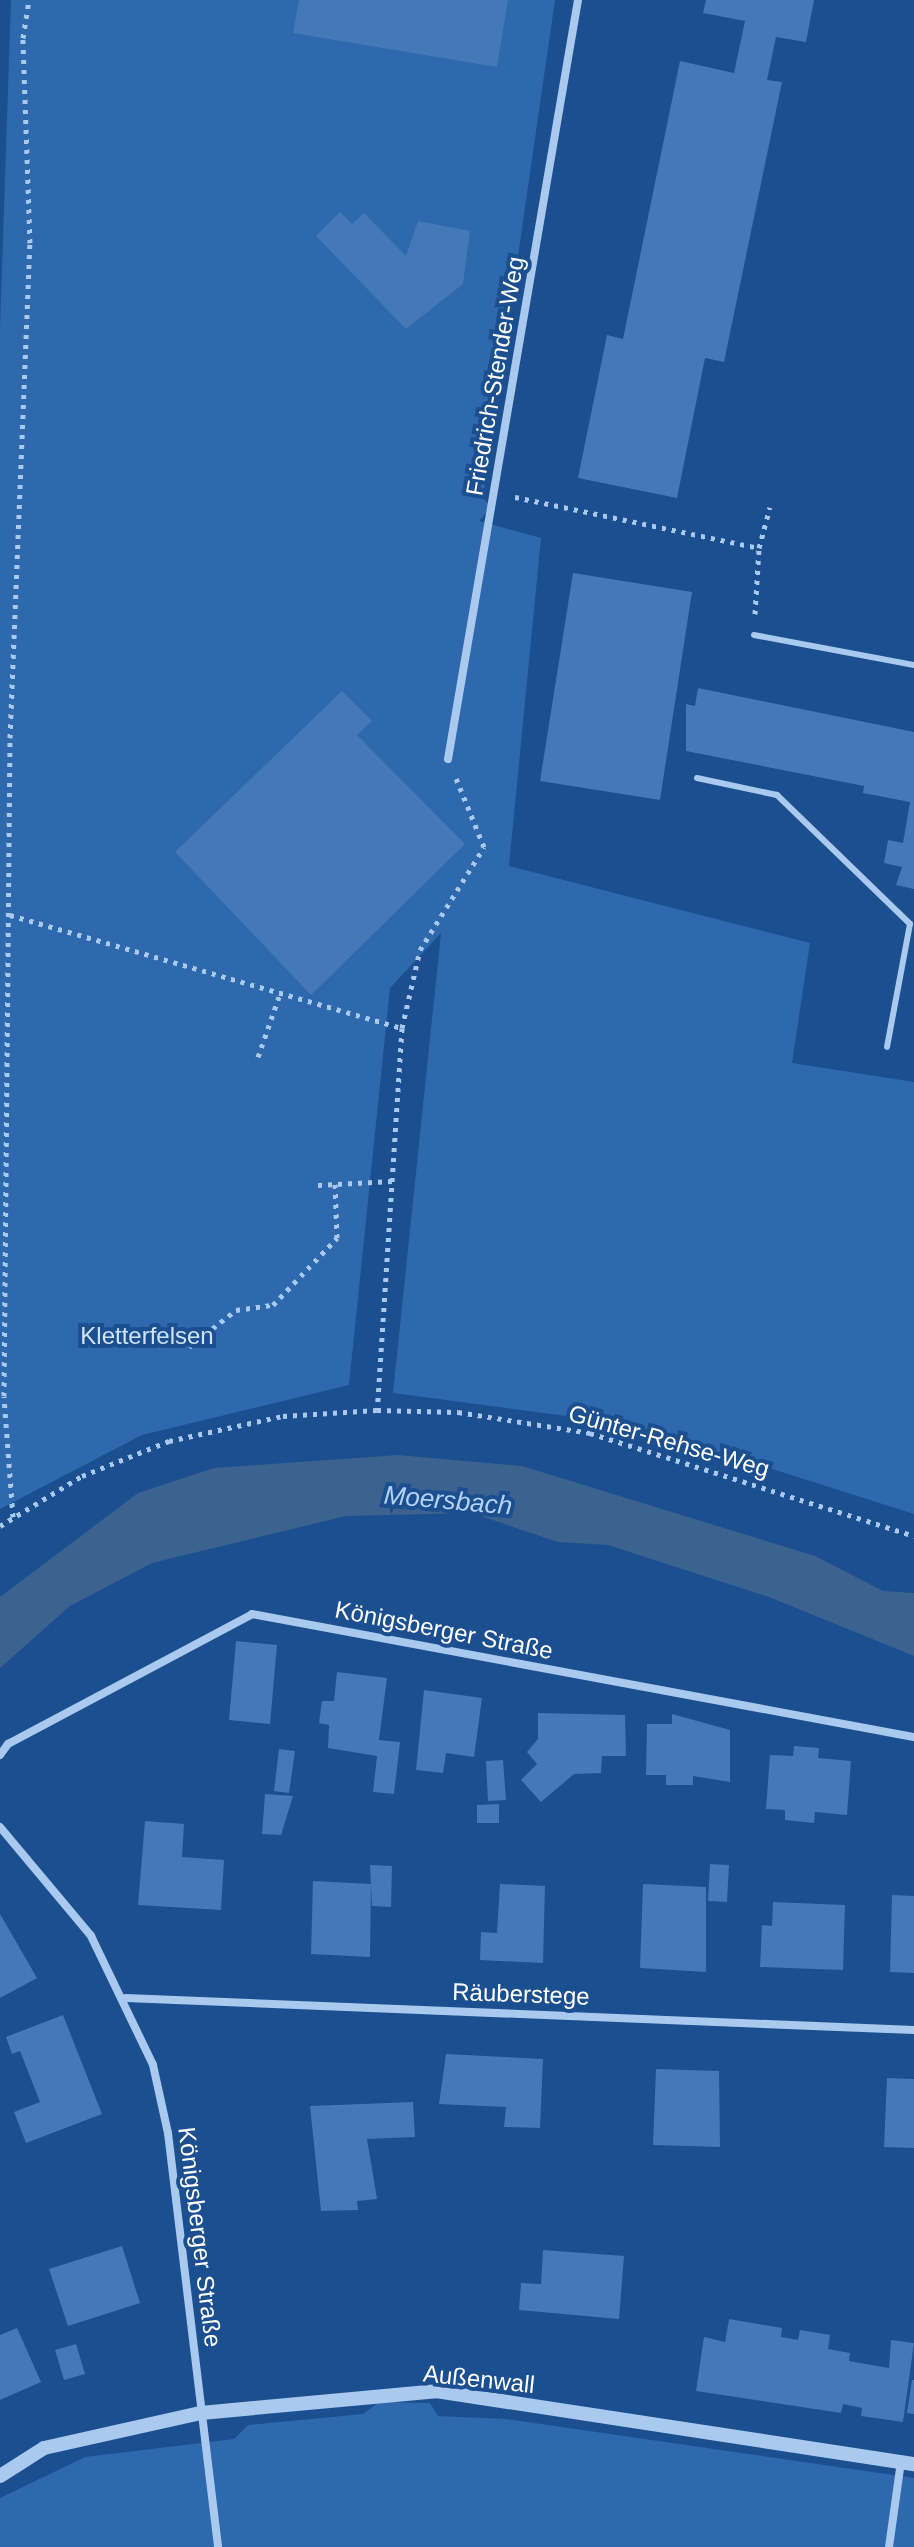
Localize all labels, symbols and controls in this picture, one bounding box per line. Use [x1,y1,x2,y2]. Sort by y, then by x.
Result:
street label: Friedrich-Stender-Weg [460,254,530,498]
park label: Kletterfelsen [80,1322,214,1350]
street label: Günter-Rehse-Weg [565,1399,773,1483]
water label: Moersbach [383,1480,513,1522]
street label: Königsberger Straße [333,1595,555,1665]
street label: Räuberstege [452,1977,590,2011]
street label: Königsberger Straße [172,2125,228,2349]
street label: Außenwall [422,2359,536,2399]

